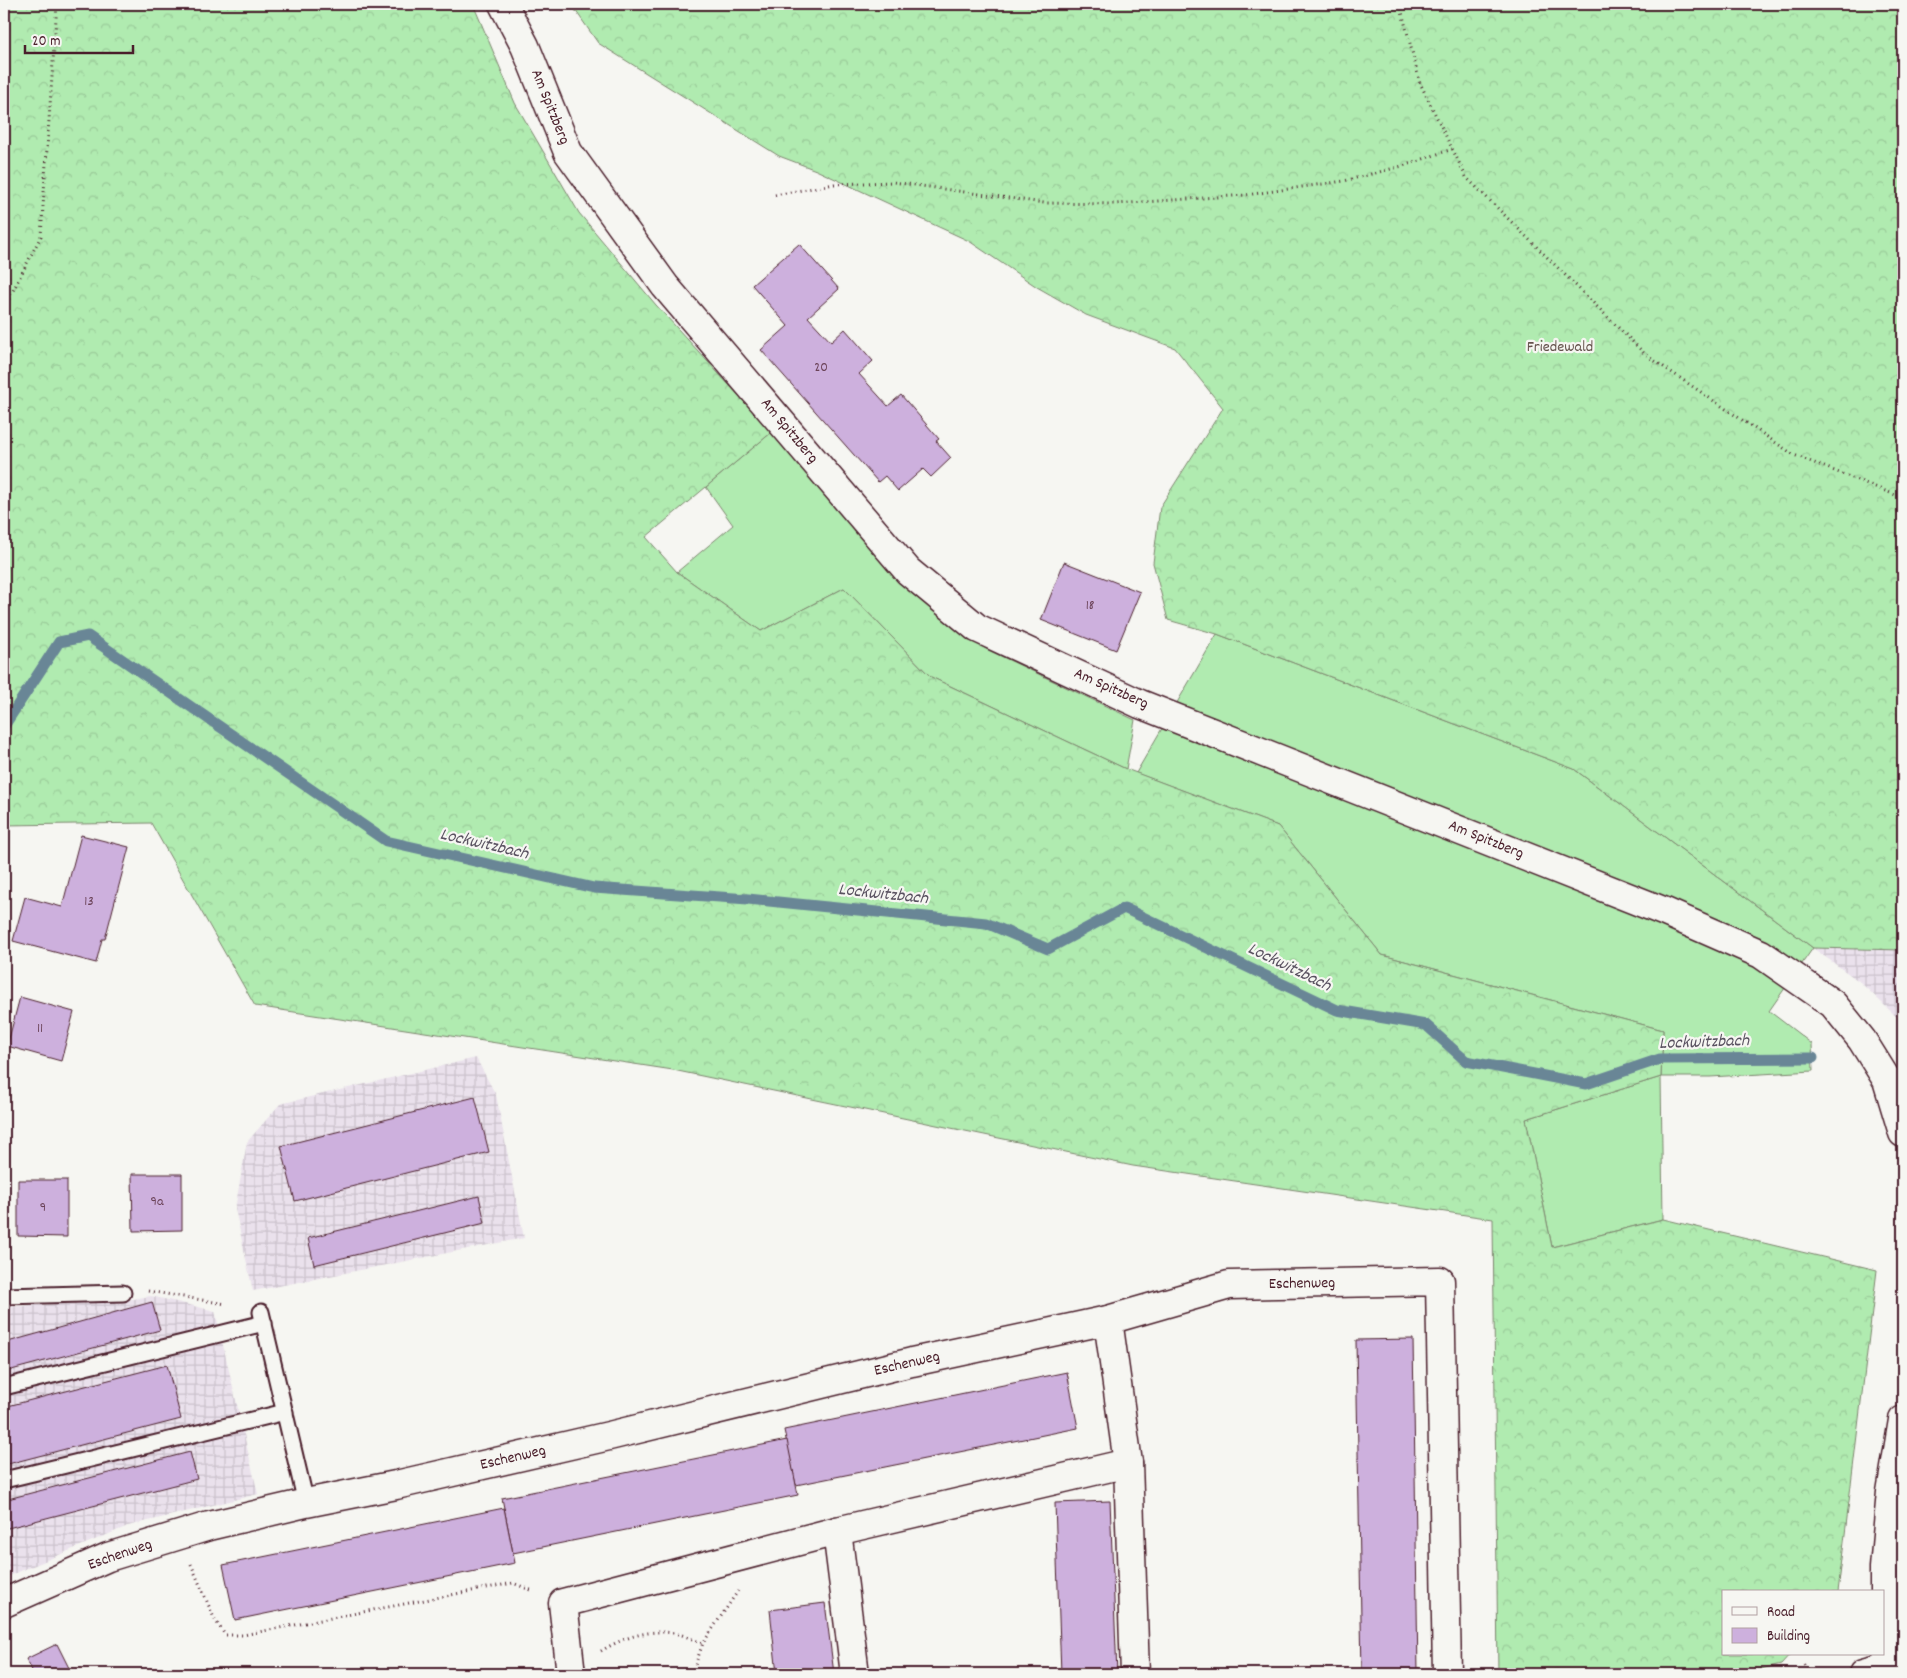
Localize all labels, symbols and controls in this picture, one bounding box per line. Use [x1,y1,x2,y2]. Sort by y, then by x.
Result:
scale bar [25,22,132,54]
text: 20 m [32,31,60,53]
street label: Am Spitzberg [524,66,576,148]
park label: Friedewald [1527,336,1593,359]
house number: 20 [814,358,828,378]
street label: Am Spitzberg [755,393,823,469]
house number: 18 [1086,596,1095,616]
street label: Am Spitzberg [1070,662,1152,716]
street label: Am Spitzberg [1445,814,1527,866]
water label: Lockwitzbach [437,823,531,867]
water label: Lockwitzbach [837,878,930,912]
house number: 13 [84,892,94,912]
water label: Lockwitzbach [1243,937,1336,999]
house number: 11 [37,1019,43,1039]
water label: Lockwitzbach [1659,1029,1750,1057]
house number: 9a [151,1192,164,1212]
house number: 9 [40,1198,46,1218]
street label: Eschenweg [1269,1272,1335,1296]
street label: Eschenweg [872,1345,942,1383]
street label: Eschenweg [478,1439,548,1477]
street label: Eschenweg [85,1533,155,1577]
legend [1722,1590,1884,1656]
text: Road [1767,1602,1795,1624]
text: Building [1767,1626,1810,1648]

